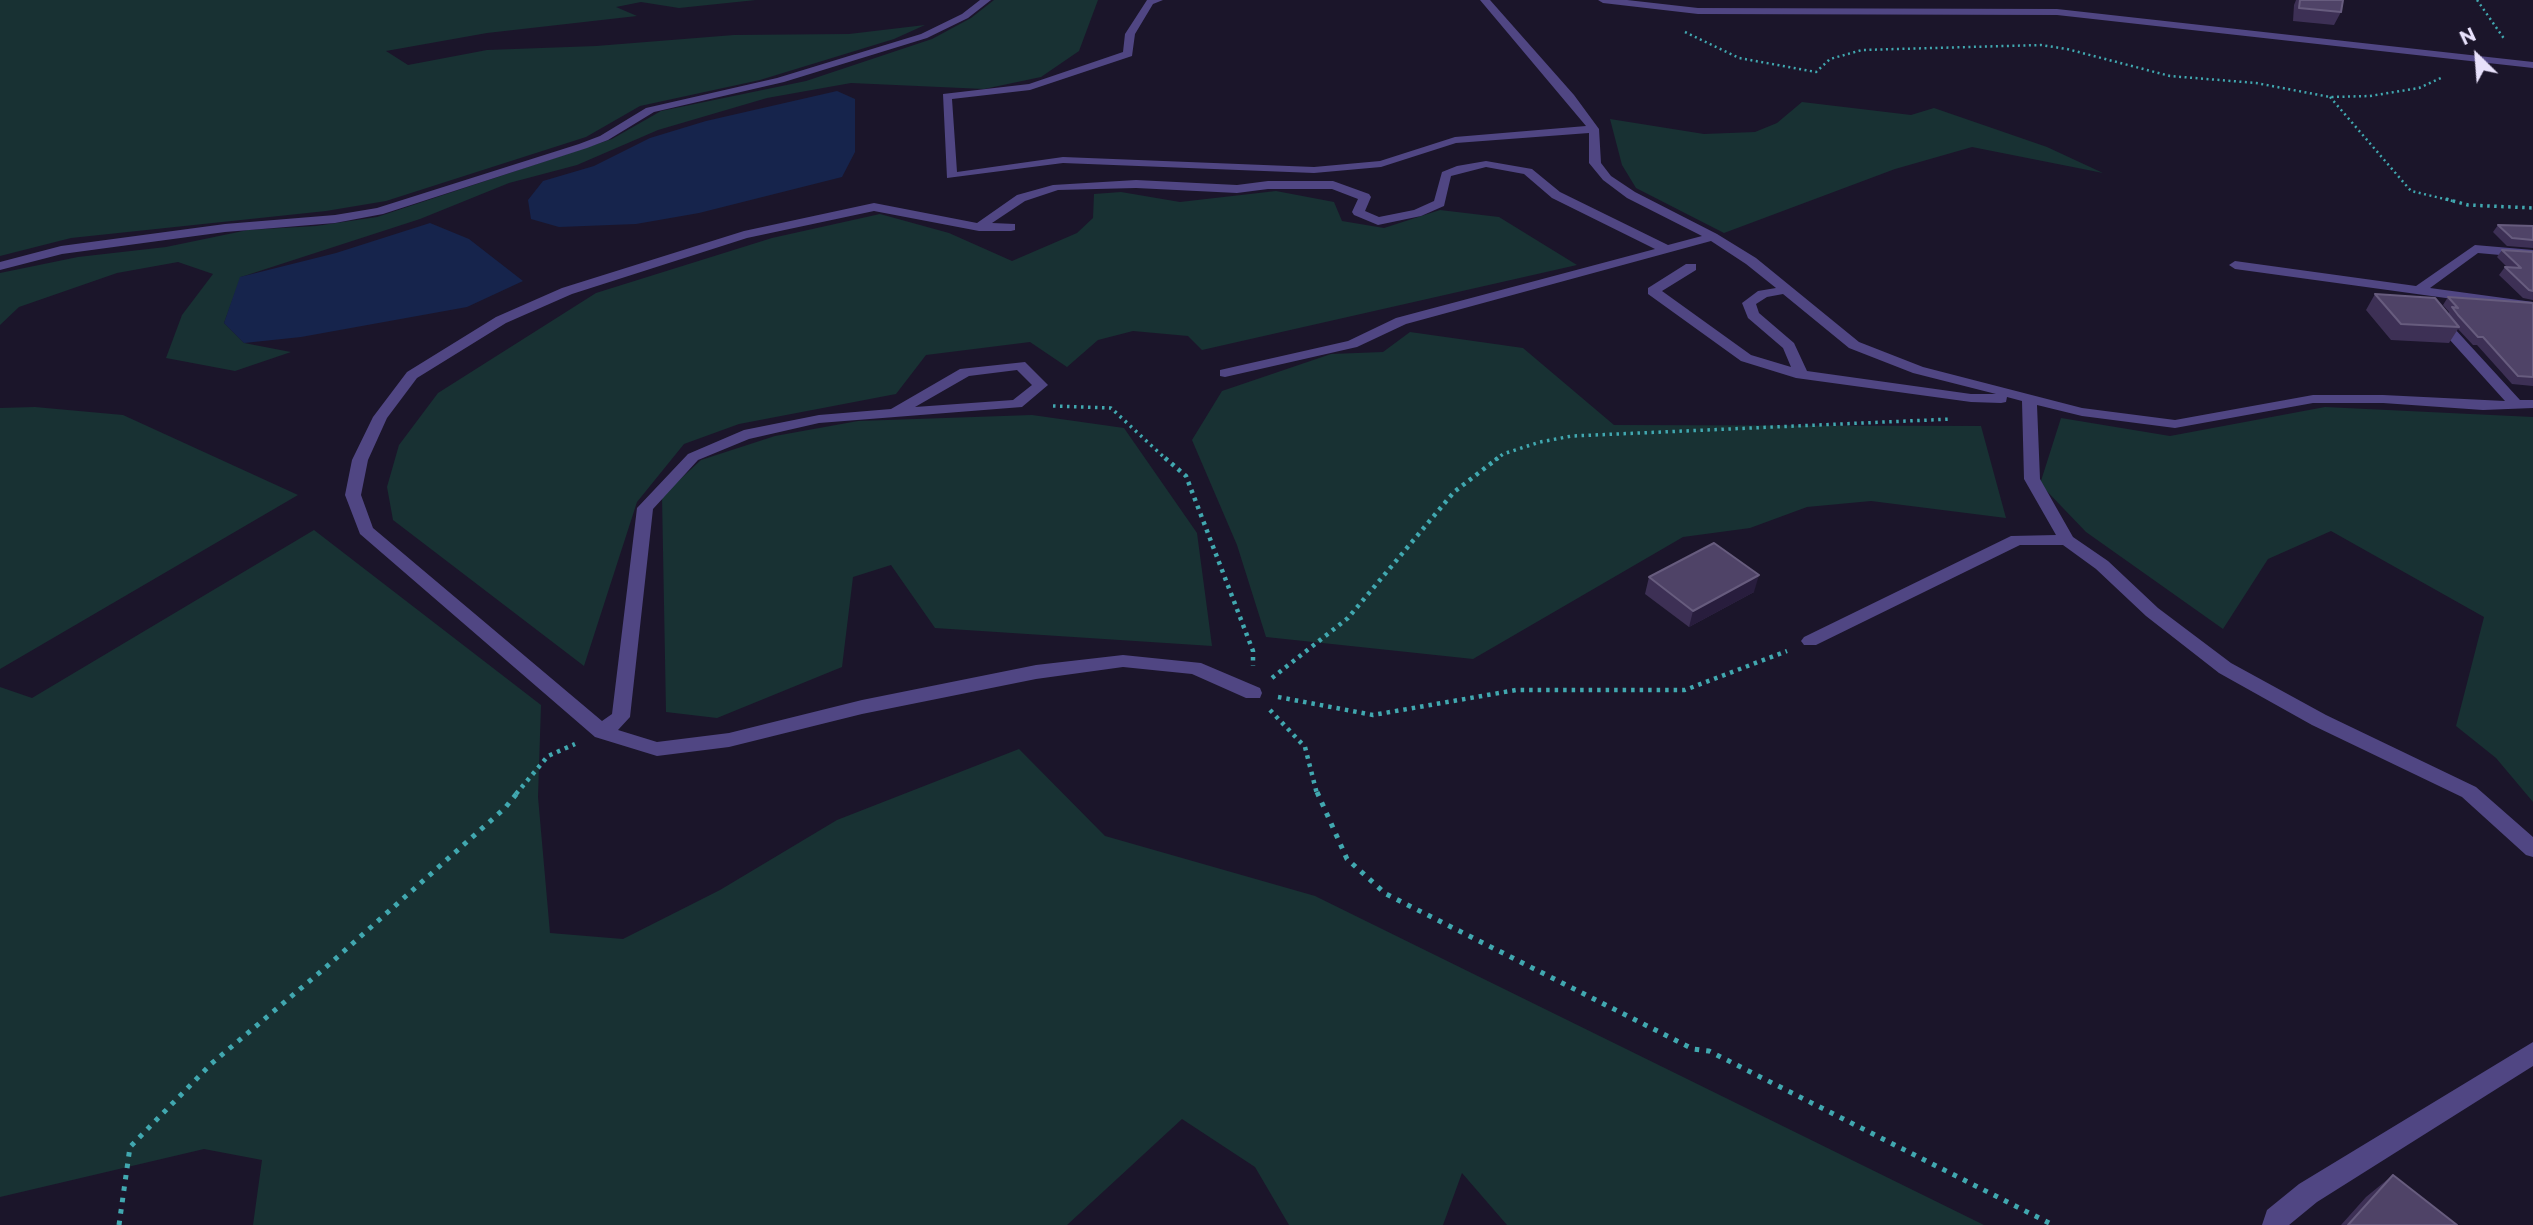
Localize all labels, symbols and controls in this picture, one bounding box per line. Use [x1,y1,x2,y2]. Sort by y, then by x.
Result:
north arrow [2442,21,2512,91]
text: N [2456,23,2480,50]

